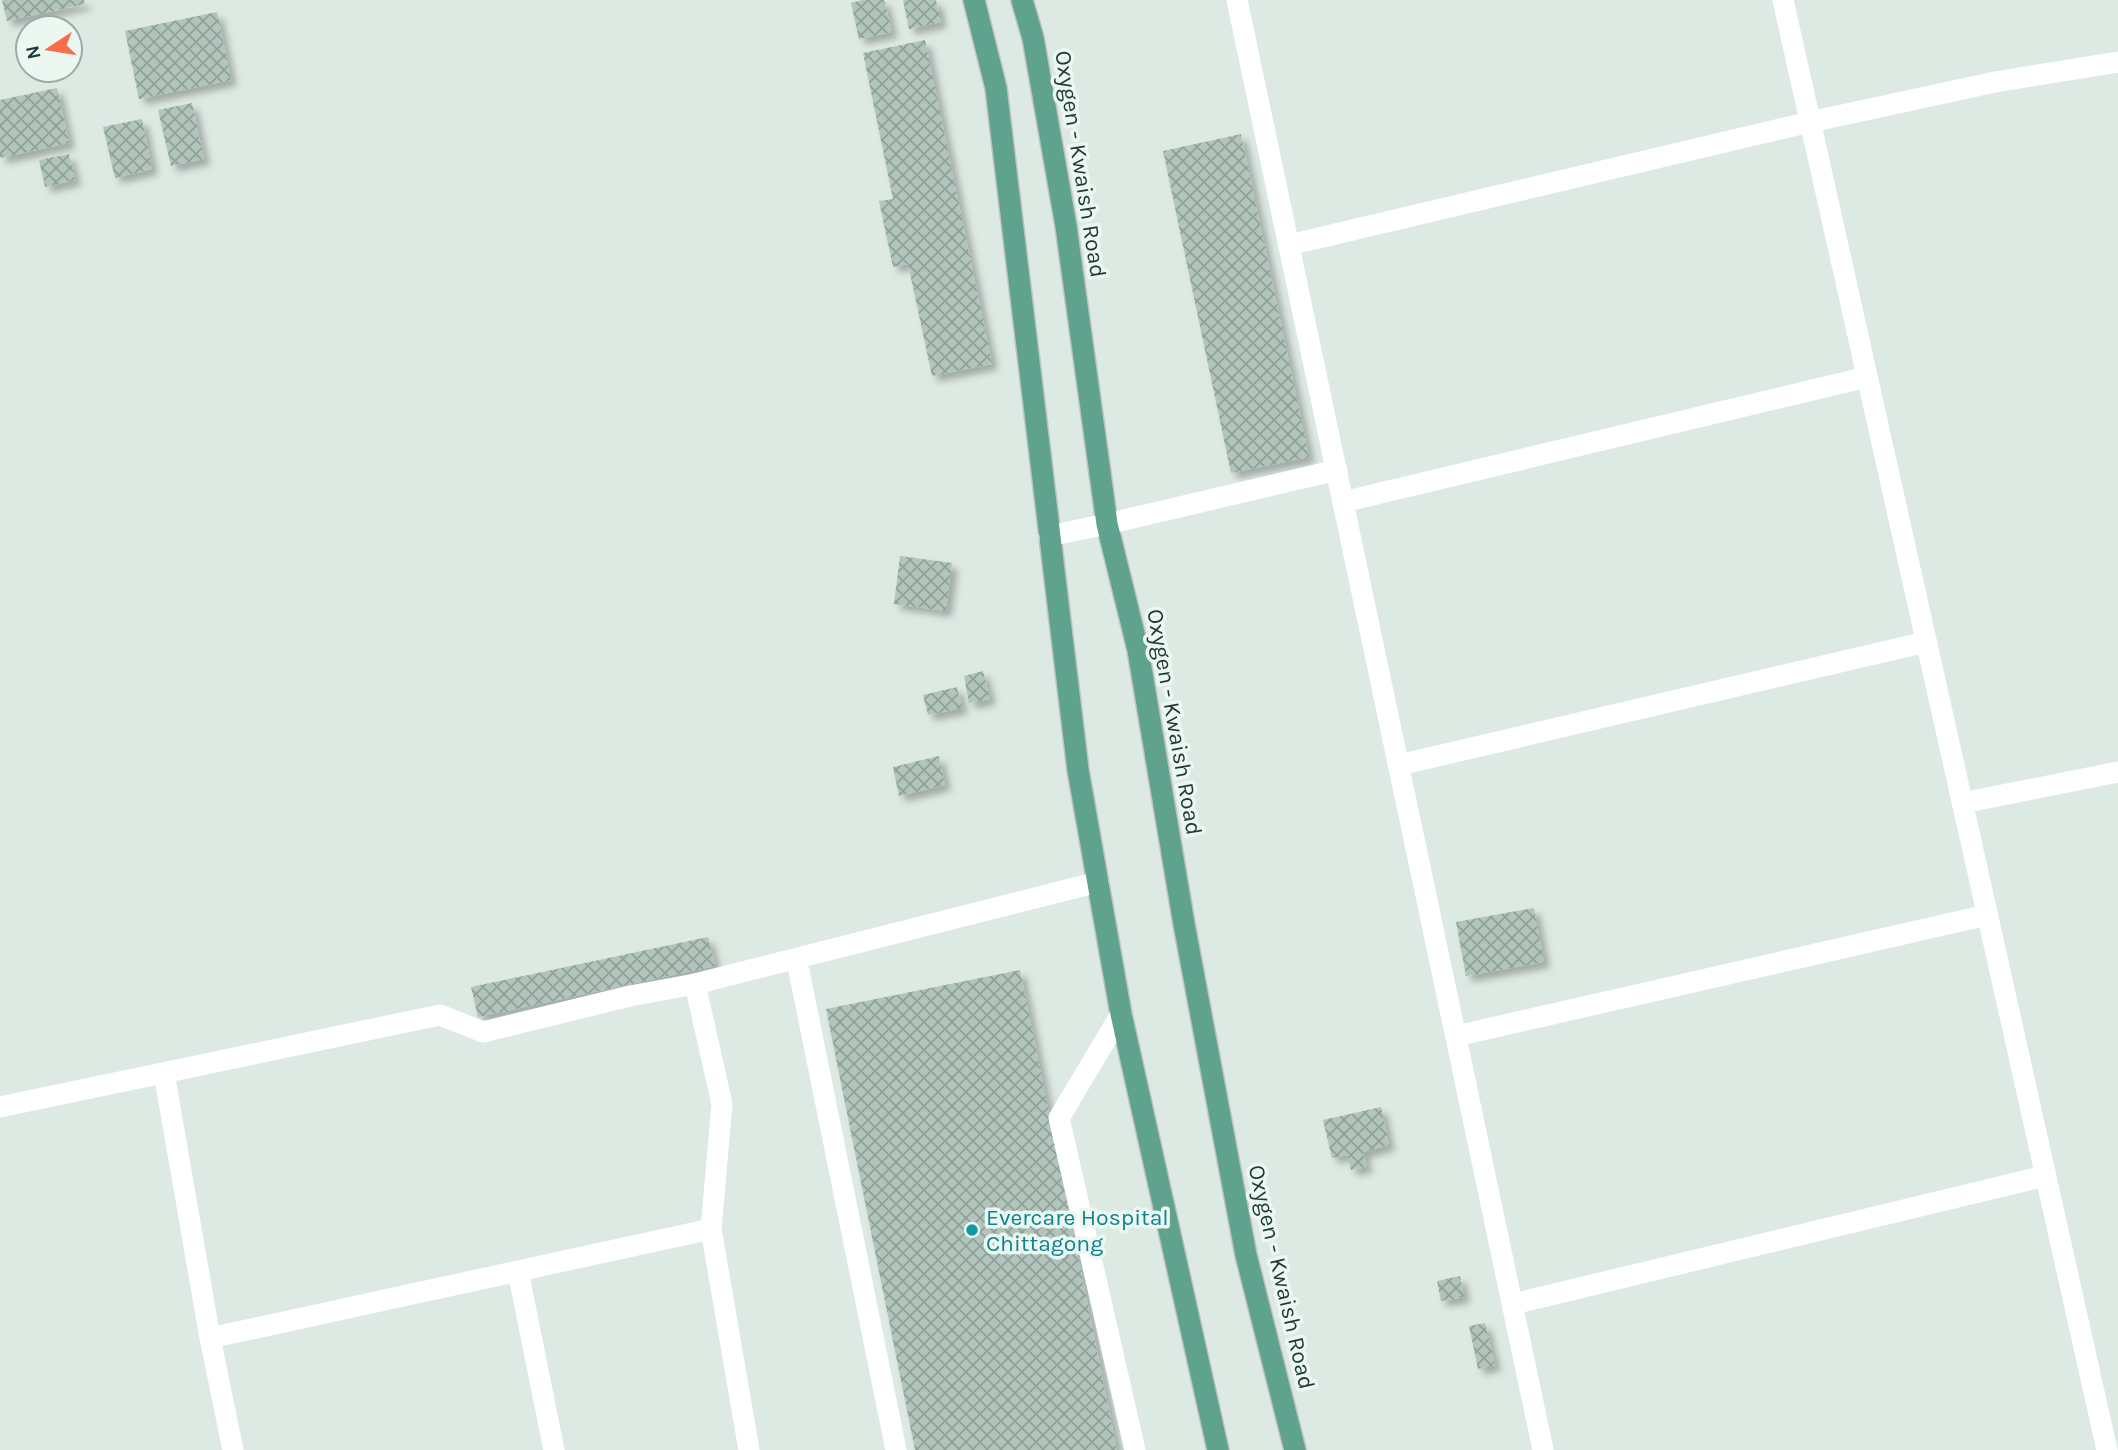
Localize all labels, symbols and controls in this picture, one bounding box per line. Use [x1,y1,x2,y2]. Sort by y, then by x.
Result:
north arrow [14,14,84,84]
text: N [21,43,46,61]
street label: Oxygen - Kwaish Road [1049,49,1112,279]
street label: Oxygen - Kwaish Road [1141,607,1208,837]
street label: Oxygen - Kwaish Road [1243,1162,1320,1392]
place label: Evercare Hospital Chittagong [986,1204,1169,1257]
marker: Evercare Hospital Chittagong [964,1222,980,1238]

